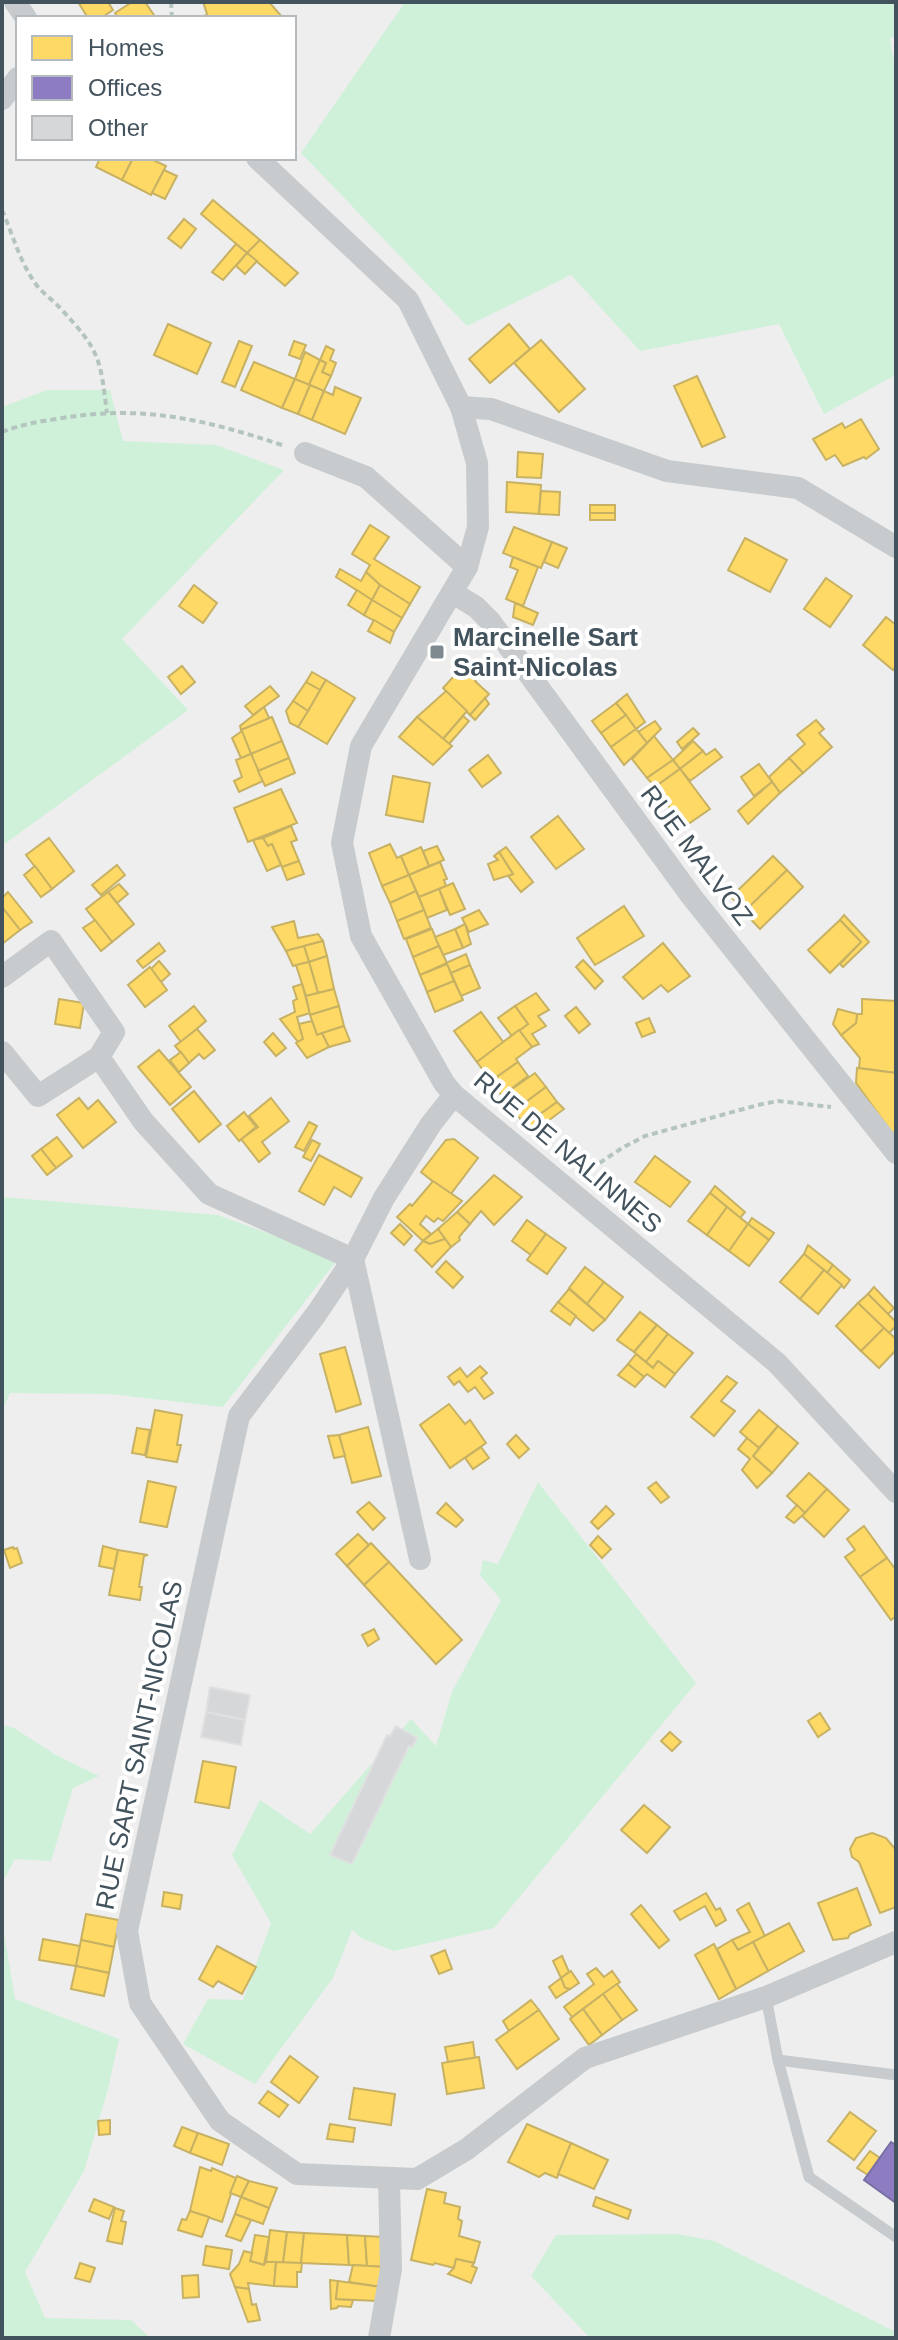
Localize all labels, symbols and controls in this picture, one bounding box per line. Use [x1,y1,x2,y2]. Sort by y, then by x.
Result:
legend [16,16,296,160]
text: Homes [88,34,164,61]
text: Offices [88,74,162,101]
text: Other [88,114,148,141]
place label: Marcinelle Sart Saint-Nicolas [453,622,638,682]
marker: Marcinelle Sart Saint-Nicolas [428,643,446,661]
street label: RUE MALVOZ [635,779,759,931]
street label: RUE DE NALINNES [468,1065,668,1239]
street label: RUE SART SAINT-NICOLAS [89,1578,189,1912]

